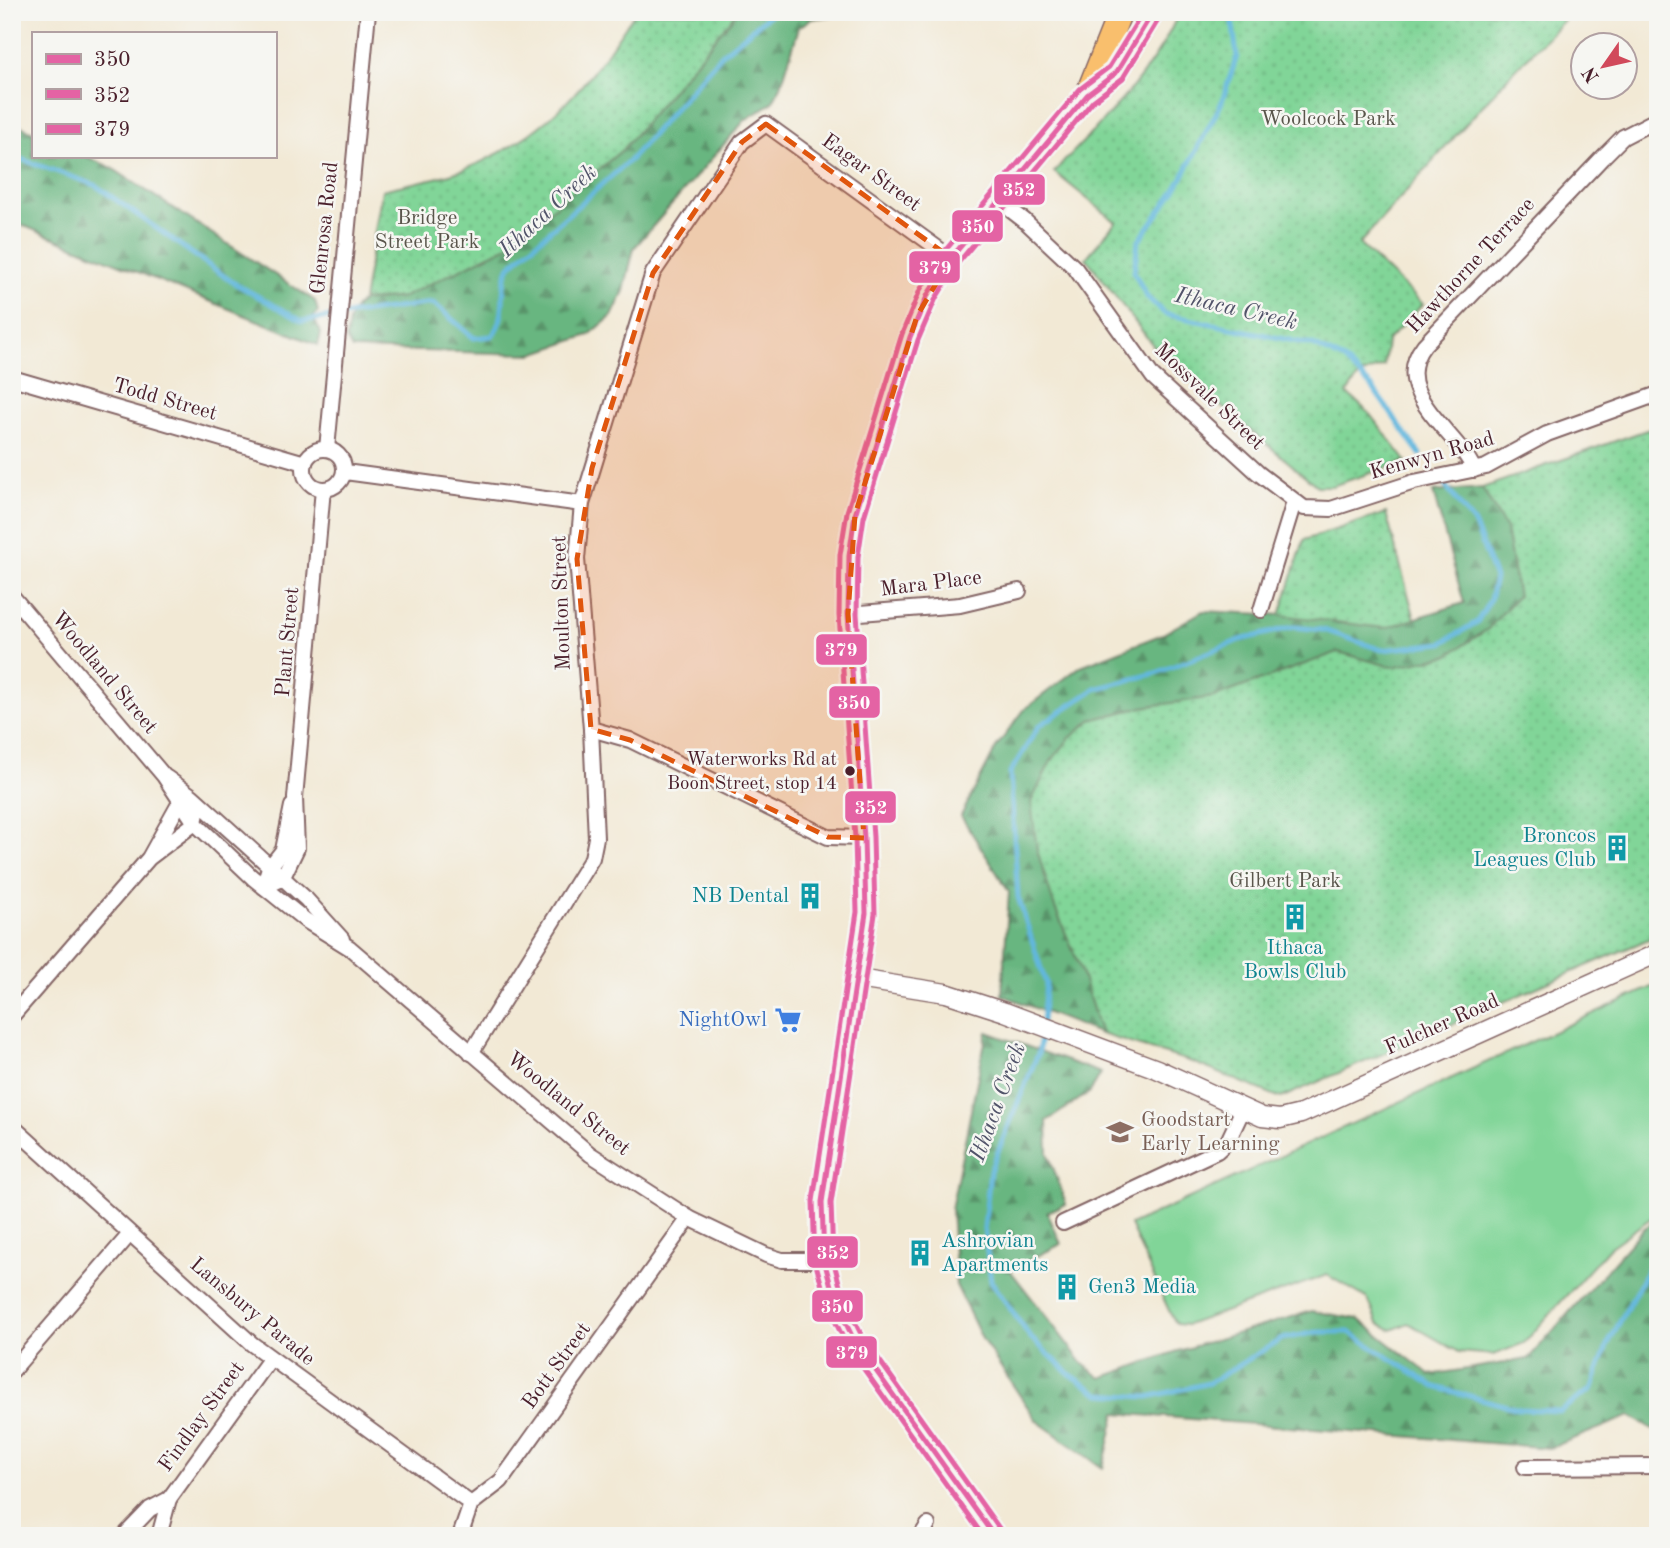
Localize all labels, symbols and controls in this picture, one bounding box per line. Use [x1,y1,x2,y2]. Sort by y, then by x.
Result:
legend [32,32,276,158]
north arrow [1568,32,1638,102]
text: 350 [94,50,131,71]
text: N [1580,62,1604,85]
text: 352 [94,86,131,107]
park label: Woolcock Park [1260,109,1396,130]
text: 379 [94,120,131,141]
street label: Eagar Street [818,130,924,216]
water label: Ithaca Creek [494,160,601,263]
street label: Glenrosa Road [308,161,342,295]
line badge: 352 [993,173,1046,206]
text: 352 [1002,182,1036,201]
street label: Hawthorne Terrace [1403,194,1539,338]
park label: Bridge Street Park [375,208,479,253]
line badge: 350 [951,209,1004,243]
text: 350 [961,219,995,238]
line badge: 379 [908,250,961,284]
text: 379 [918,260,952,279]
water label: Ithaca Creek [1172,284,1299,334]
street label: Mossvale Street [1150,339,1268,455]
street label: Todd Street [110,375,220,425]
street label: Kenwyn Road [1367,428,1497,484]
street label: Moulton Street [549,535,575,671]
street label: Mara Place [879,567,983,601]
street label: Plant Street [273,586,303,698]
street label: Woodland Street [47,608,161,738]
line badge: 379 [815,633,868,666]
text: 379 [824,642,858,661]
line badge: 350 [828,685,881,719]
text: 350 [837,695,871,714]
place label: Waterworks Rd at Boon Street, stop 14 [667,751,837,794]
marker: Waterworks Rd at Boon Street, stop 14 [843,764,857,778]
line badge: 352 [844,790,897,824]
text: 352 [854,800,888,819]
place label: Broncos Leagues Club [1473,826,1596,871]
building icon: Broncos Leagues Club [1602,833,1632,863]
park label: Gilbert Park [1229,871,1341,892]
building icon: NB Dental [795,881,825,911]
place label: NB Dental [692,886,789,907]
building icon: Ithaca Bowls Club [1280,902,1310,932]
place label: Ithaca Bowls Club [1243,938,1347,983]
street label: Fulcher Road [1382,990,1502,1060]
supermarket icon: NightOwl [773,1005,803,1035]
place label: NightOwl [678,1010,767,1031]
water label: Ithaca Creek [966,1040,1030,1165]
street label: Woodland Street [502,1048,634,1160]
place label: Goodstart Early Learning [1141,1110,1280,1155]
school or university icon: Goodstart Early Learning [1105,1117,1135,1147]
place label: Ashrovian Apartments [941,1231,1048,1276]
line badge: 352 [806,1235,859,1269]
building icon: Ashrovian Apartments [905,1238,935,1268]
text: 352 [816,1245,850,1264]
street label: Lansbury Parade [186,1254,318,1370]
building icon: Gen3 Media [1052,1272,1082,1302]
place label: Gen3 Media [1088,1277,1196,1298]
line badge: 350 [811,1289,864,1323]
text: 350 [820,1299,854,1318]
street label: Bott Street [519,1319,595,1413]
line badge: 379 [825,1335,878,1369]
text: 379 [835,1345,869,1364]
street label: Findlay Street [155,1358,249,1476]

